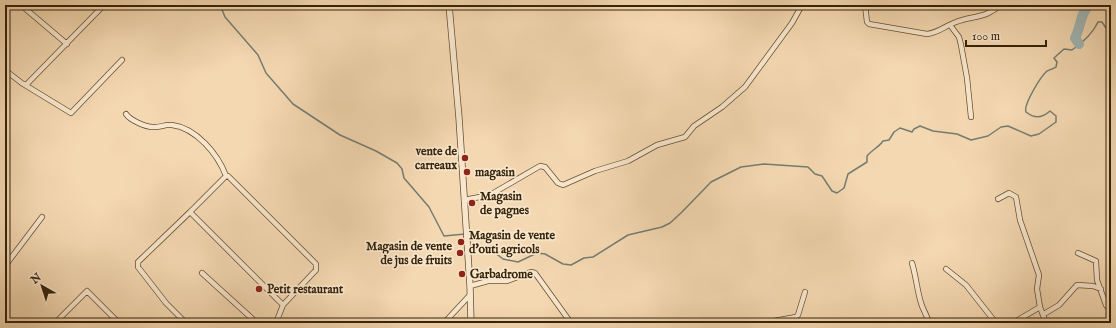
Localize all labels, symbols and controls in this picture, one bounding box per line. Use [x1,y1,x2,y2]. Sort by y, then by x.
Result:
scale bar [966,22,1046,48]
text: 100 m [972,29,1000,44]
place label: vente de carreaux [415,144,457,173]
marker: vente de carreaux [460,153,470,163]
place label: magasin [475,165,516,181]
marker: magasin [462,167,472,177]
place label: Magasin de pagnes [480,189,530,219]
marker: Magasin de pagnes [467,198,477,208]
place label: Magasin de vente d'outi agricols [469,228,555,258]
marker: Magasin de vente d'outi agricols [456,237,466,247]
place label: Magasin de vente de jus de fruits [366,239,453,269]
marker: Magasin de vente de jus de fruits [455,248,465,258]
north arrow [22,266,62,306]
place label: Garbadrome [470,267,533,282]
marker: Garbadrome [457,269,467,279]
text: N [27,270,45,288]
place label: Petit restaurant [267,282,344,297]
marker: Petit restaurant [254,284,264,294]

